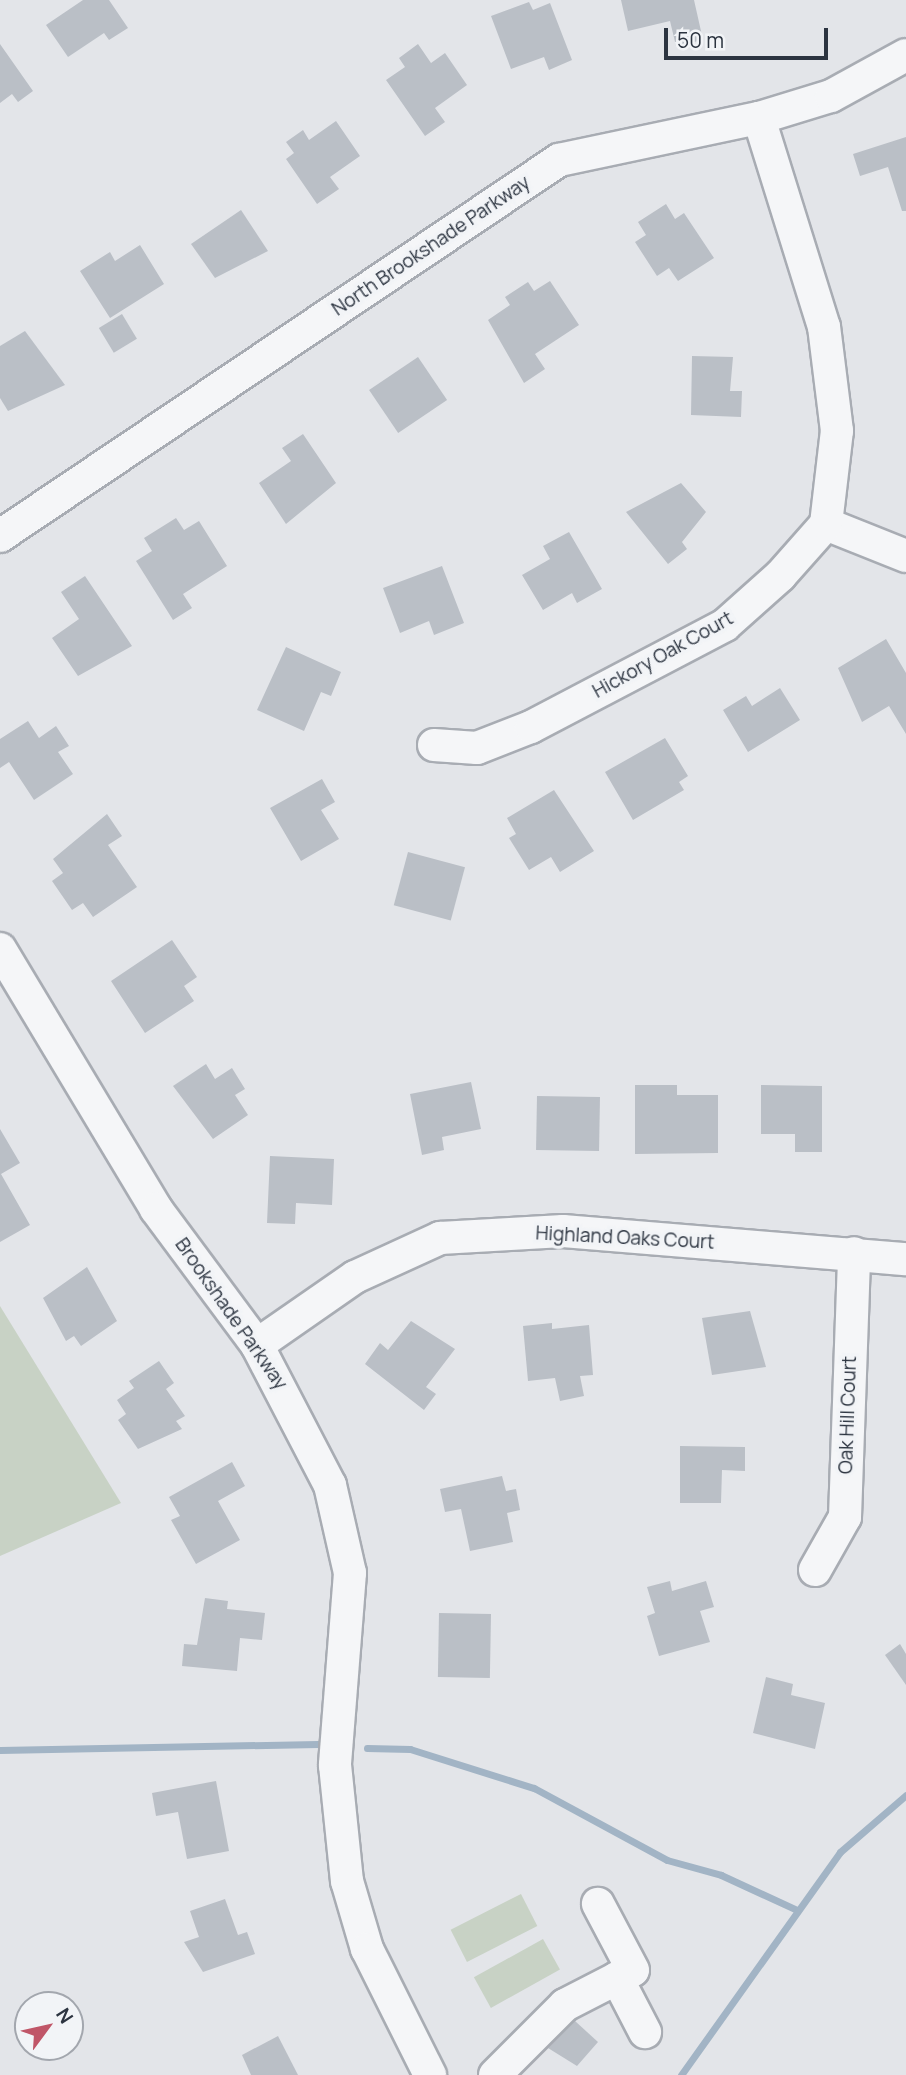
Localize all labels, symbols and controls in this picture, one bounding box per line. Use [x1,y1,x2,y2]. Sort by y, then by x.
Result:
scale bar [668,14,832,58]
text: 50 m [677,26,724,54]
street label: North Brookshade Parkway [328,171,534,321]
street label: Hickory Oak Court [589,607,737,703]
street label: Highland Oaks Court [535,1222,715,1254]
street label: Brookshade Parkway [170,1234,292,1394]
street label: Oak Hill Court [835,1356,861,1474]
north arrow [14,1991,84,2061]
text: N [50,2003,80,2028]

